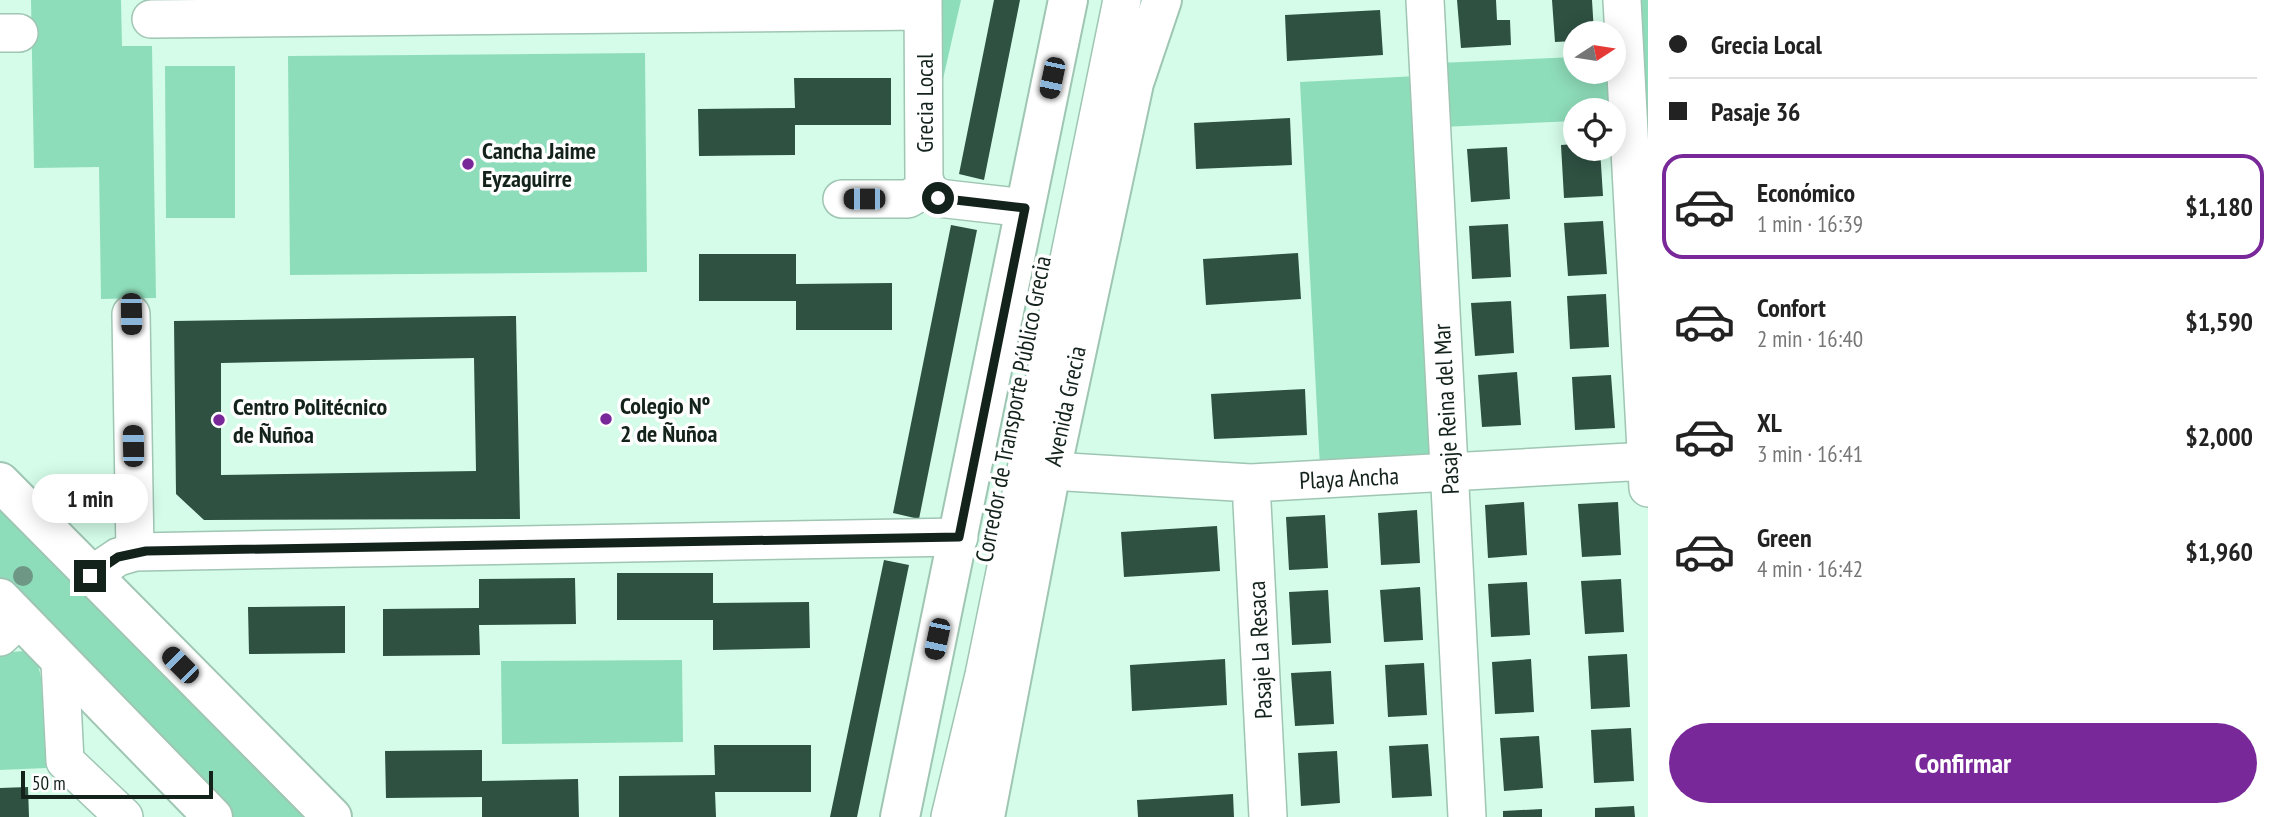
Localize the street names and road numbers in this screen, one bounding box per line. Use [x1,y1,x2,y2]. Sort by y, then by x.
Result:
street label: Grecia Local [909,53,940,153]
street label: Corredor de Transporte Público Grecia [968,253,1058,565]
street label: Pasaje Reina del Mar [1426,322,1466,495]
street label: Avenida Grecia [1037,343,1093,469]
street label: Playa Ancha [1298,460,1400,496]
street label: Pasaje La Resaca [1241,580,1279,720]

